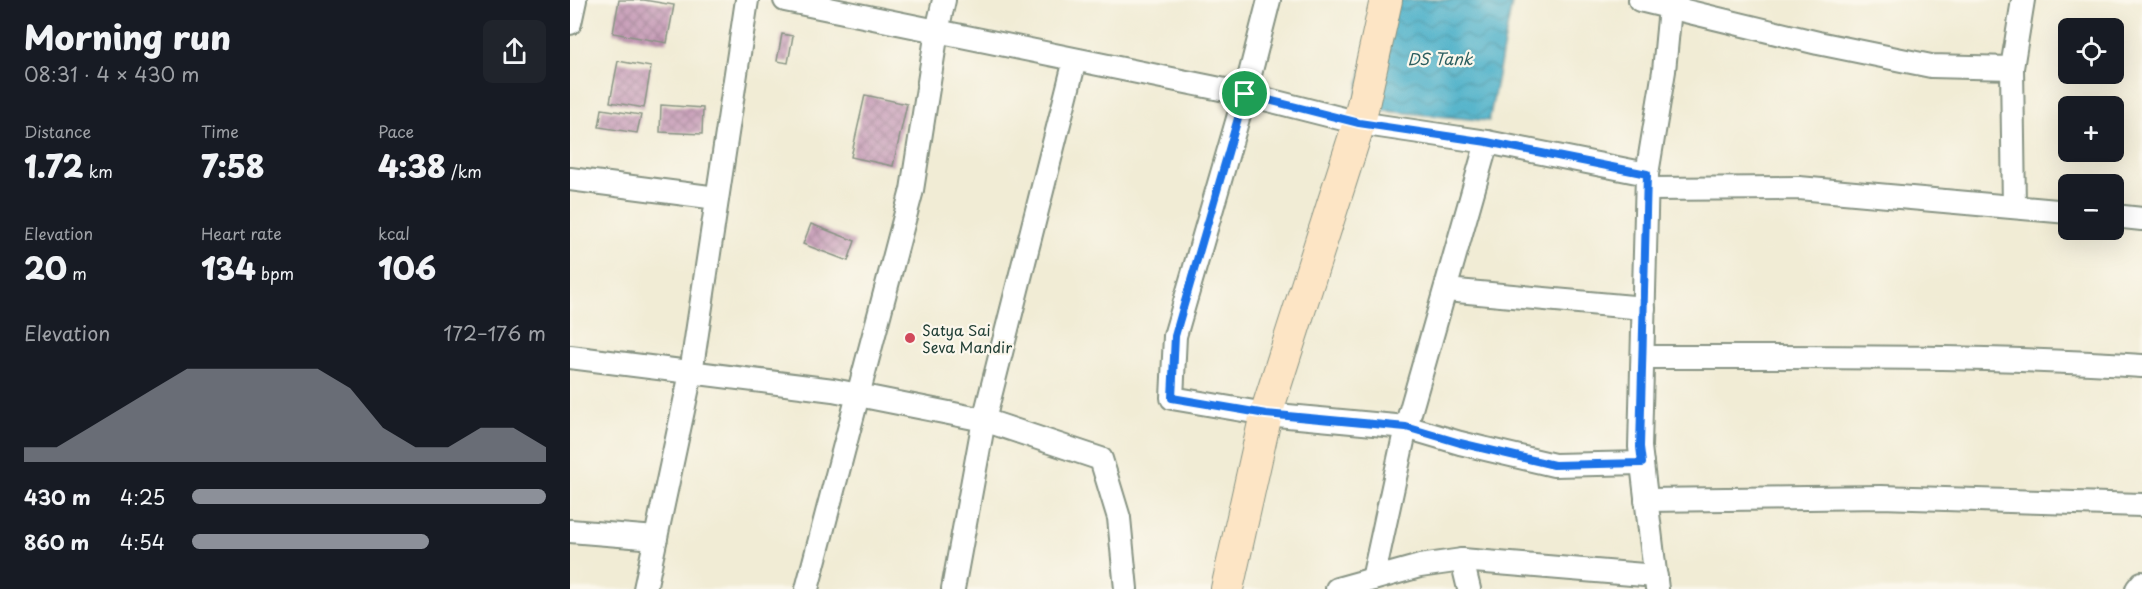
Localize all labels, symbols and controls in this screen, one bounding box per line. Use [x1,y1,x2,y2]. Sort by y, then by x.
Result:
text: Morning run [24,11,231,61]
map controls [2058,18,2124,240]
button: locate [2058,18,2124,84]
button: share [483,20,546,83]
water label: DS Tank [1407,46,1474,70]
text: 08:31 · 4 × 430 m [24,59,200,89]
pin [1219,68,1270,119]
icon: arrive [1228,77,1261,110]
button: + [2058,96,2124,162]
text: Distance [24,119,91,143]
text: Time [201,119,239,143]
text: Pace [378,119,414,143]
text: 1.72 [24,143,83,188]
text: 7:58 [201,143,265,188]
text: 4:38 [378,143,446,188]
text: km [83,159,113,183]
text: /km [446,159,482,183]
button: − [2058,174,2124,240]
text: Elevation [24,221,93,245]
text: Heart rate [201,221,282,245]
text: kcal [378,221,410,245]
text: 20 [24,245,67,290]
text: 134 [201,245,256,290]
text: 106 [378,245,436,290]
text: m [67,261,87,285]
text: bpm [256,261,294,285]
text: Elevation [24,318,110,348]
text: 172–176 m [443,318,546,348]
place label: Satya Sai Seva Mandir [922,318,1012,358]
marker: Satya Sai Seva Mandir [903,331,917,345]
text: 430 m [24,482,91,512]
text: 4:25 [120,482,165,512]
text: 860 m [24,527,89,557]
text: 4:54 [120,527,165,557]

